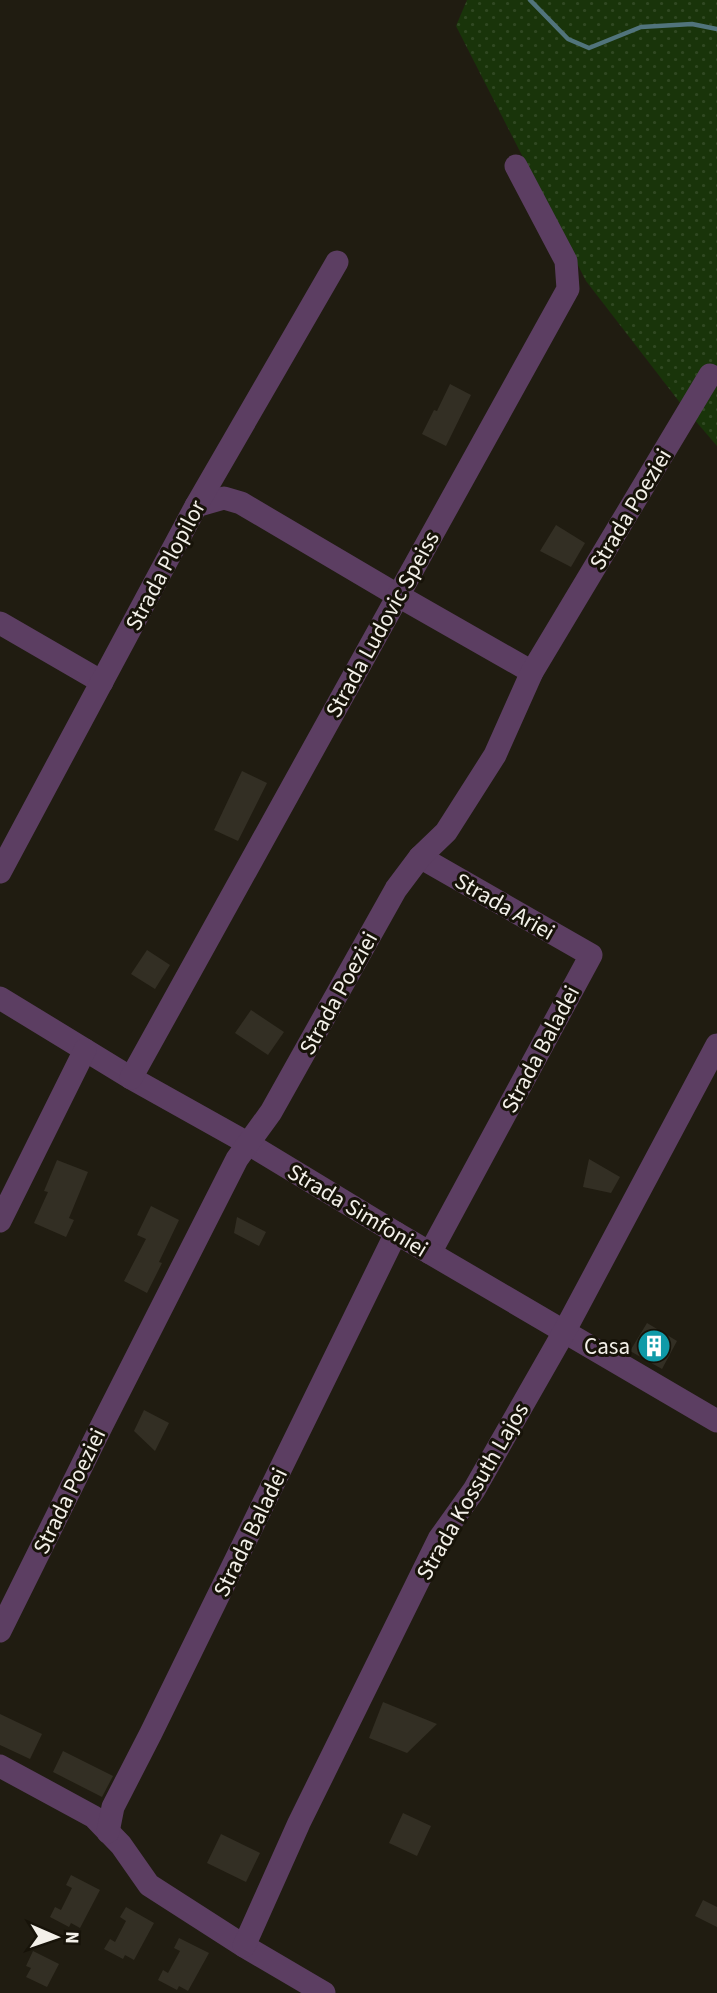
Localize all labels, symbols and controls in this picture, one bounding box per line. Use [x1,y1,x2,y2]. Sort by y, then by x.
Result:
street label: Strada Poeziei [581,442,680,576]
street label: Strada Plopilor [117,493,214,636]
street label: Strada Ludovic Speiss [317,525,448,724]
street label: Strada Ariei [449,864,561,948]
street label: Strada Poeziei [291,926,386,1061]
street label: Strada Baladei [493,980,588,1119]
street label: Strada Simfoniei [281,1155,434,1265]
building icon: Casa [635,1327,673,1365]
place label: Casa [584,1330,630,1363]
street label: Strada Kossuth Lajos [408,1396,537,1586]
street label: Strada Poeziei [25,1423,114,1560]
street label: Strada Baladei [205,1462,296,1602]
north arrow [21,1902,91,1972]
text: N [58,1931,85,1944]

